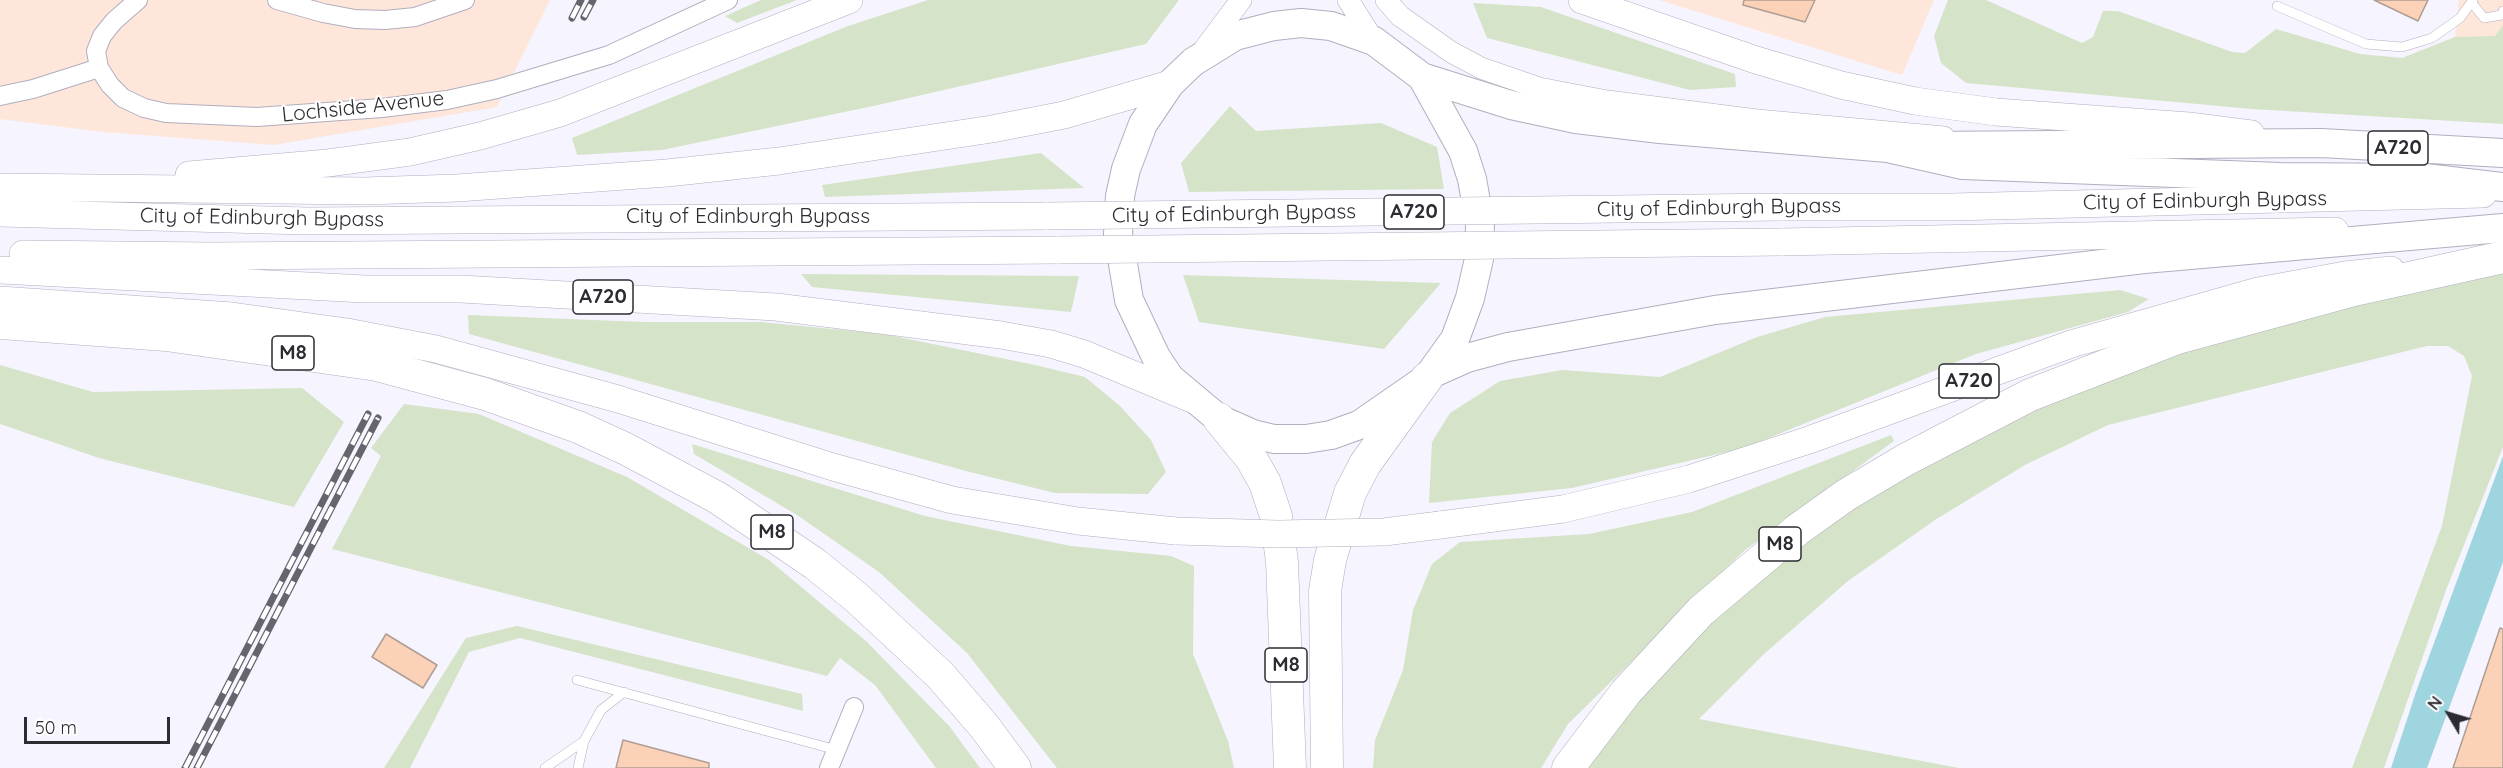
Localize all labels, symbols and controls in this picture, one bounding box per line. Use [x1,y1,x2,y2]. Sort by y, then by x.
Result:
street label: Lochside Avenue [281,86,445,128]
road number: A720 [2368,131,2428,165]
street label: City of Edinburgh Bypass [2083,186,2327,216]
street label: City of Edinburgh Bypass [1597,193,1841,223]
road number: A720 [1384,195,1444,229]
street label: City of Edinburgh Bypass [1112,199,1356,229]
street label: City of Edinburgh Bypass [140,203,384,233]
street label: City of Edinburgh Bypass [626,204,870,230]
road number: A720 [573,280,633,314]
road number: M8 [272,336,314,370]
road number: A720 [1939,364,1999,398]
road number: M8 [751,515,793,549]
road number: M8 [1759,527,1801,561]
road number: M8 [1265,648,1307,682]
north arrow [2419,684,2479,744]
text: N [2423,692,2446,714]
scale bar [27,705,172,743]
text: 50 m [35,716,77,739]

